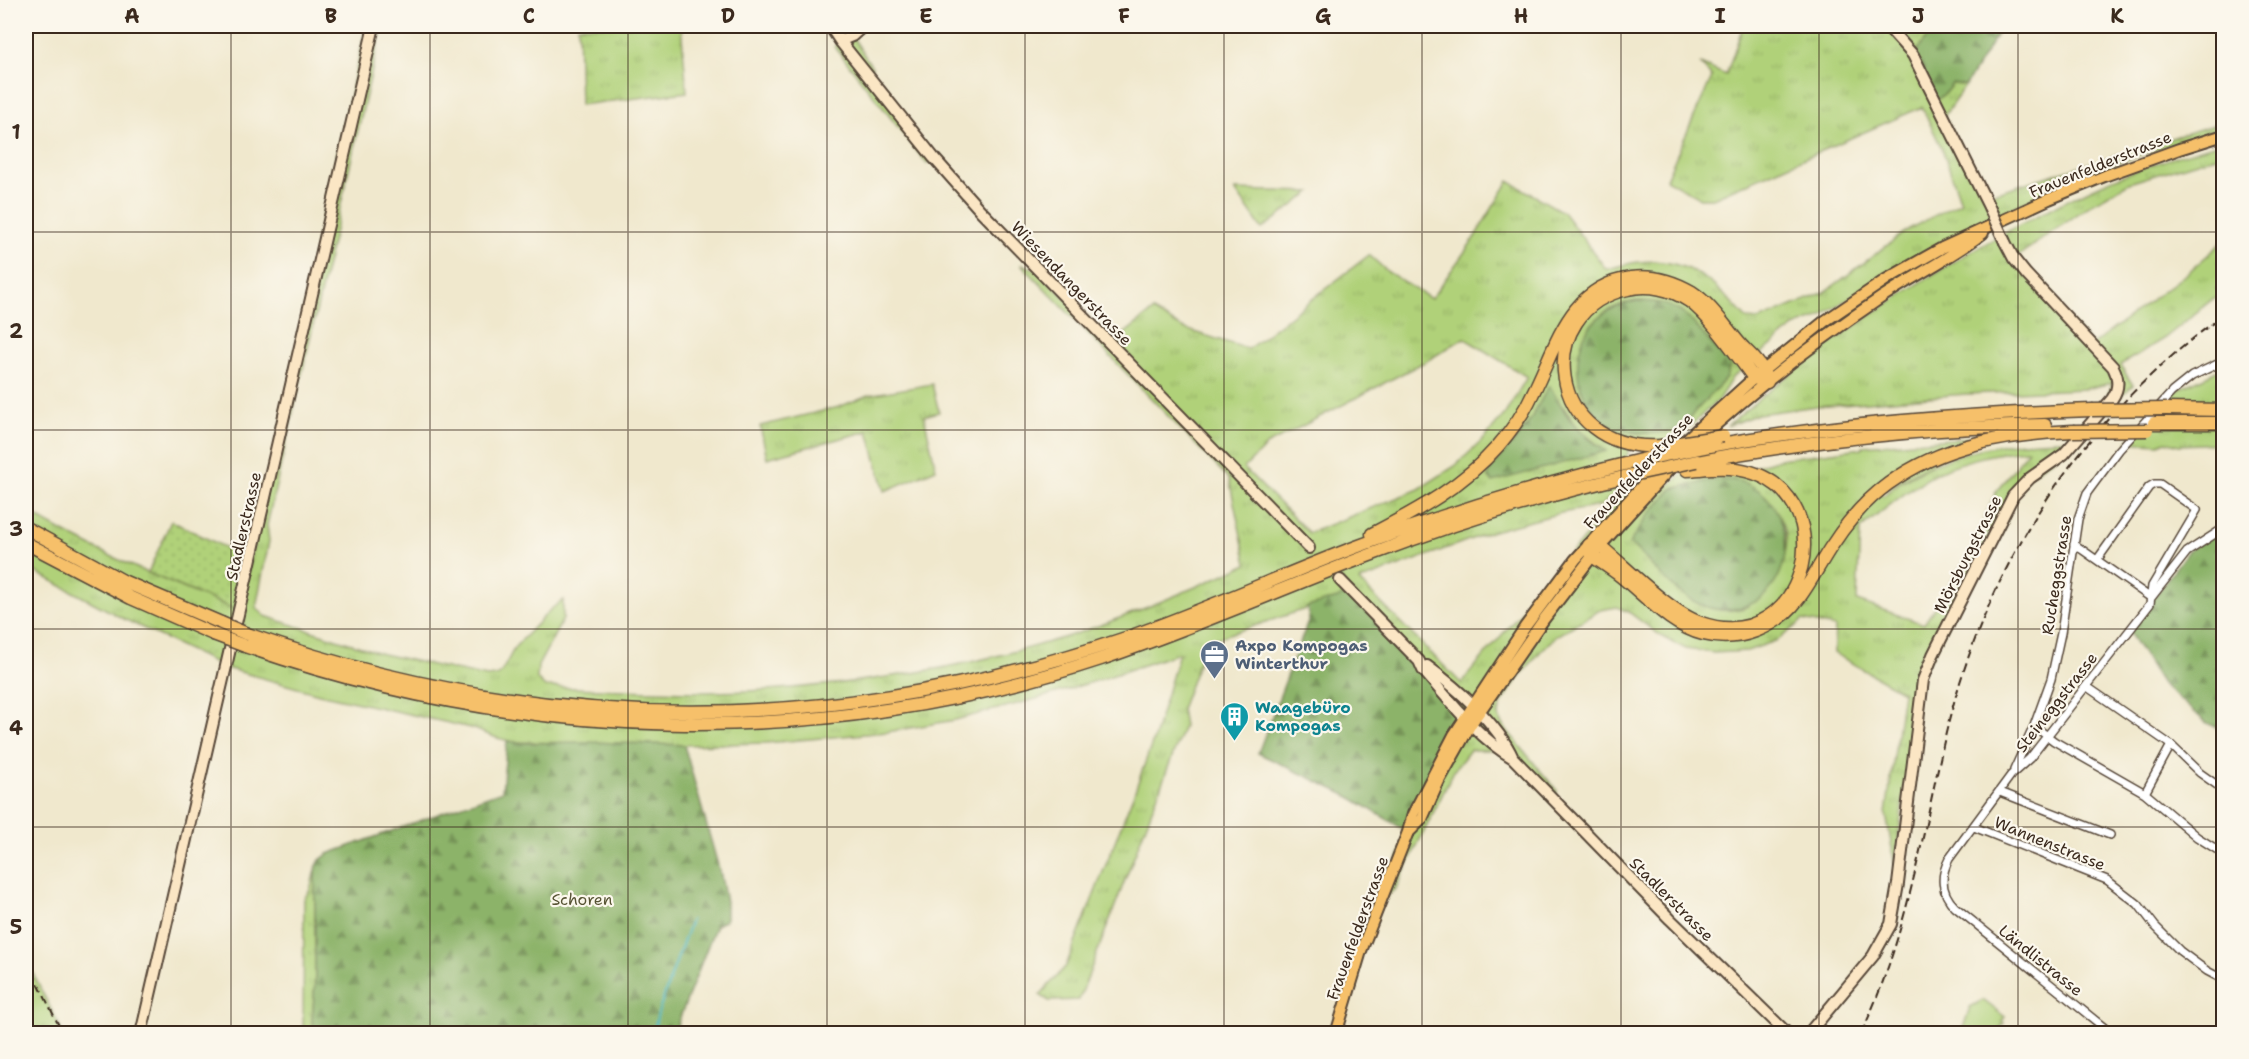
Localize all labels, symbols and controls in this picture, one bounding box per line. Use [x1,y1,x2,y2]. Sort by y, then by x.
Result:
text: A [124,3,140,29]
text: B [325,3,337,29]
text: C [523,3,535,29]
text: D [721,3,735,29]
text: E [919,3,933,29]
text: F [1118,3,1130,29]
text: G [1315,3,1331,29]
text: H [1514,3,1528,29]
text: I [1714,3,1726,29]
text: J [1912,3,1925,29]
text: K [2110,3,2124,29]
text: 1 [11,119,21,145]
street label: Frauenfelderstrasse [2026,126,2174,203]
street label: Wiesendangerstrasse [1007,217,1137,350]
text: 2 [9,318,23,344]
street label: Frauenfelderstrasse [1579,409,1698,534]
street label: Stadlerstrasse [221,470,266,582]
street label: Mörsburgstrasse [1929,492,2006,617]
street label: Rucheggstrasse [2037,514,2076,636]
text: 3 [9,516,23,542]
place label: Axpo Kompogas Winterthur [1235,635,1368,674]
office icon: Axpo Kompogas Winterthur [1198,638,1230,680]
street label: Steineggstrasse [2011,648,2102,757]
place label: Waagebüro Kompogas [1255,697,1351,736]
building icon: Waagebüro Kompogas [1218,700,1250,742]
text: 4 [9,715,23,741]
street label: Wannenstrasse [1991,812,2108,875]
street label: Frauenfelderstrasse [1322,853,1393,1003]
street label: Stadlerstrasse [1625,853,1718,946]
park label: Schoren [551,889,613,910]
text: 5 [10,914,22,940]
street label: Ländlistrasse [1994,920,2087,1001]

